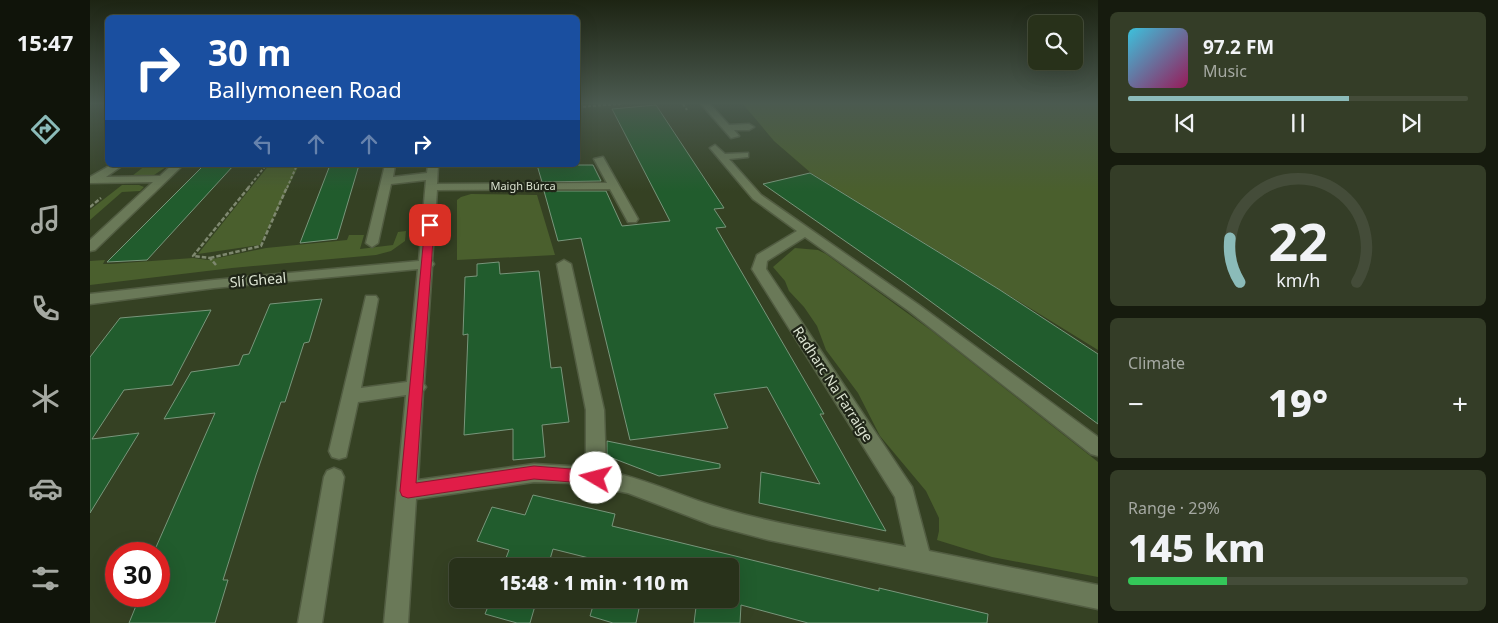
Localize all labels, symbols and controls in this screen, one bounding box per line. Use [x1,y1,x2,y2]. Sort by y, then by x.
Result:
map controls [1028,15,1083,70]
button: search [1028,15,1083,70]
text: 15:47 [17,27,73,57]
text: 30 m [208,29,291,76]
text: 97.2 FM [1203,34,1274,60]
icon: right [125,35,190,100]
text: Music [1203,60,1247,82]
text: Ballymoneen Road [208,74,402,104]
icon: previous [1171,109,1199,137]
icon: pause [1284,109,1312,137]
icon: next [1397,109,1425,137]
icon: directions [28,112,63,147]
icon: left [249,130,277,158]
icon: ahead [302,130,330,158]
icon: ahead [355,130,383,158]
icon: right [408,130,436,158]
street label: Maigh Búrca [490,178,556,193]
icon: music [28,202,63,237]
pin [409,204,451,246]
text: 22 [1268,205,1328,276]
icon: arrive [416,211,444,239]
street label: Slí Gheal [229,268,287,291]
text: km/h [1276,268,1320,292]
icon: phone [28,291,63,326]
street label: Radharc Na Farraige [789,322,878,445]
text: Climate [1128,352,1185,374]
text: 19° [1268,376,1328,428]
icon: climate [28,381,63,416]
text: − [1128,384,1144,422]
text: + [1452,384,1468,422]
position arrow [569,451,621,503]
icon: car [28,471,63,506]
text: Range · 29% [1128,497,1220,519]
text: 145 km [1128,521,1266,573]
speed limit sign: 30 [105,542,170,607]
icon: filters [28,561,63,596]
text: 15:48 · 1 min · 110 m [499,570,689,596]

